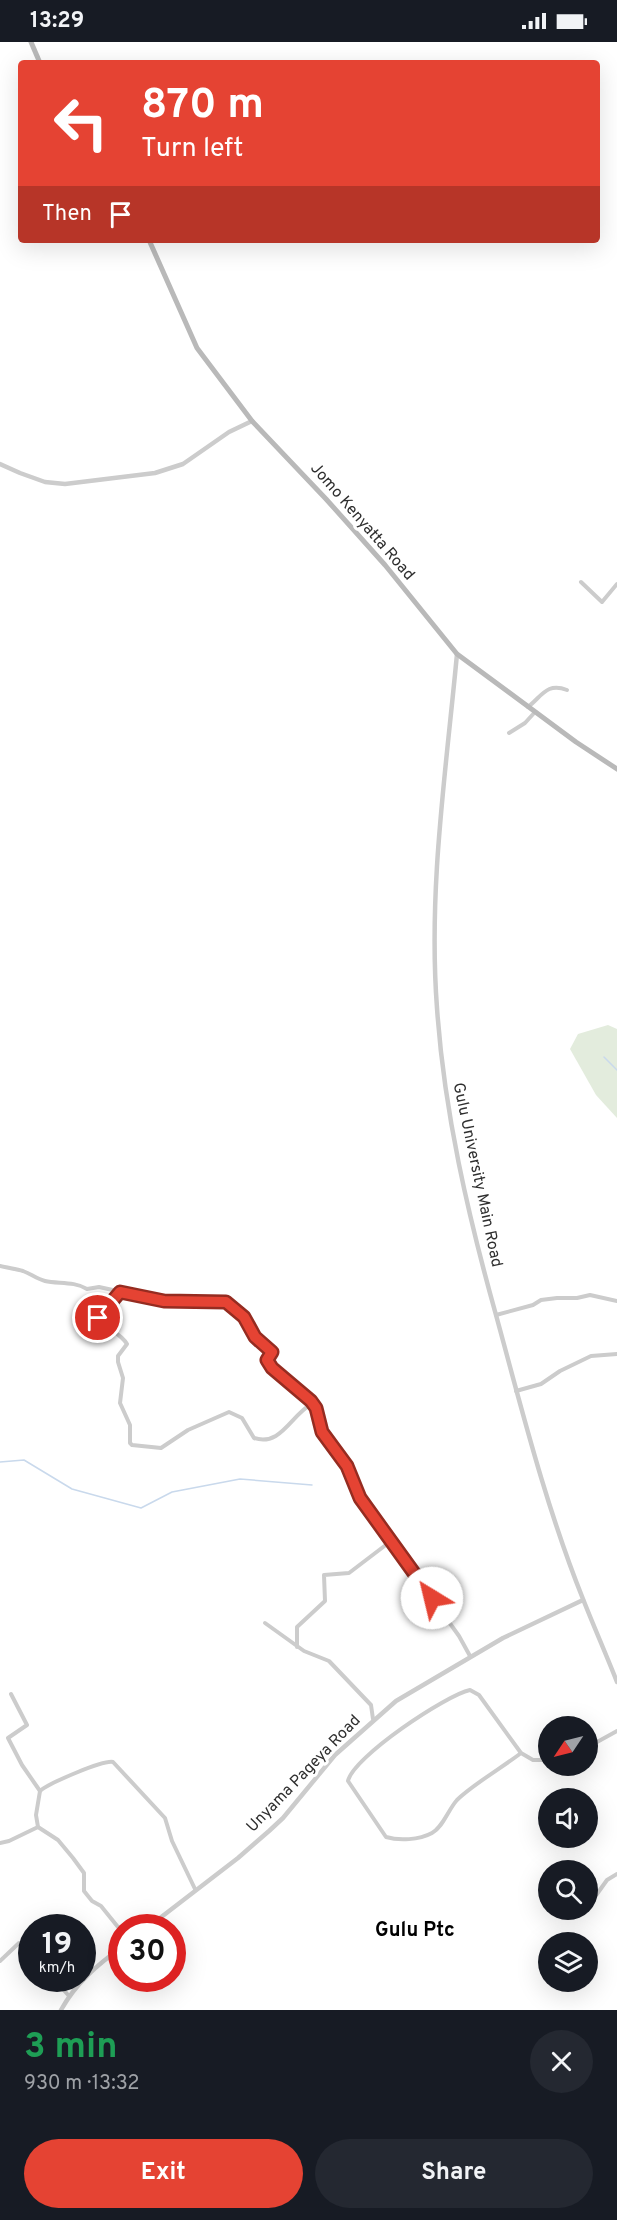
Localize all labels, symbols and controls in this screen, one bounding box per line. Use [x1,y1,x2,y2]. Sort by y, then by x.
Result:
text: 13:29 [30,8,84,35]
text: 870 m [141,80,264,133]
icon: left [42,84,120,162]
text: Turn left [141,132,243,166]
icon: arrive [104,198,137,231]
text: Then [42,201,92,228]
street label: Jomo Kenyatta Road [306,459,418,585]
street label: Gulu University Main Road [448,1081,506,1269]
pin [72,1292,123,1343]
icon: arrive [81,1301,114,1334]
position arrow [400,1566,464,1630]
street label: Unyama Pageya Road [243,1711,365,1837]
north arrow [538,1716,598,1776]
map controls [538,1716,598,1992]
button: sound [538,1788,598,1848]
button: search [538,1860,598,1920]
speed limit sign: 30 [108,1914,186,1992]
district label: Gulu Ptc [375,1918,455,1944]
text: 19 [42,1927,72,1964]
button: layers [538,1932,598,1992]
text: km/h [39,1959,75,1978]
text: 3 min [24,2025,118,2071]
button: close [530,2030,593,2093]
text: 930 m · 13:32 [24,2071,140,2097]
button: Exit [24,2139,303,2208]
button: Share [315,2139,593,2208]

